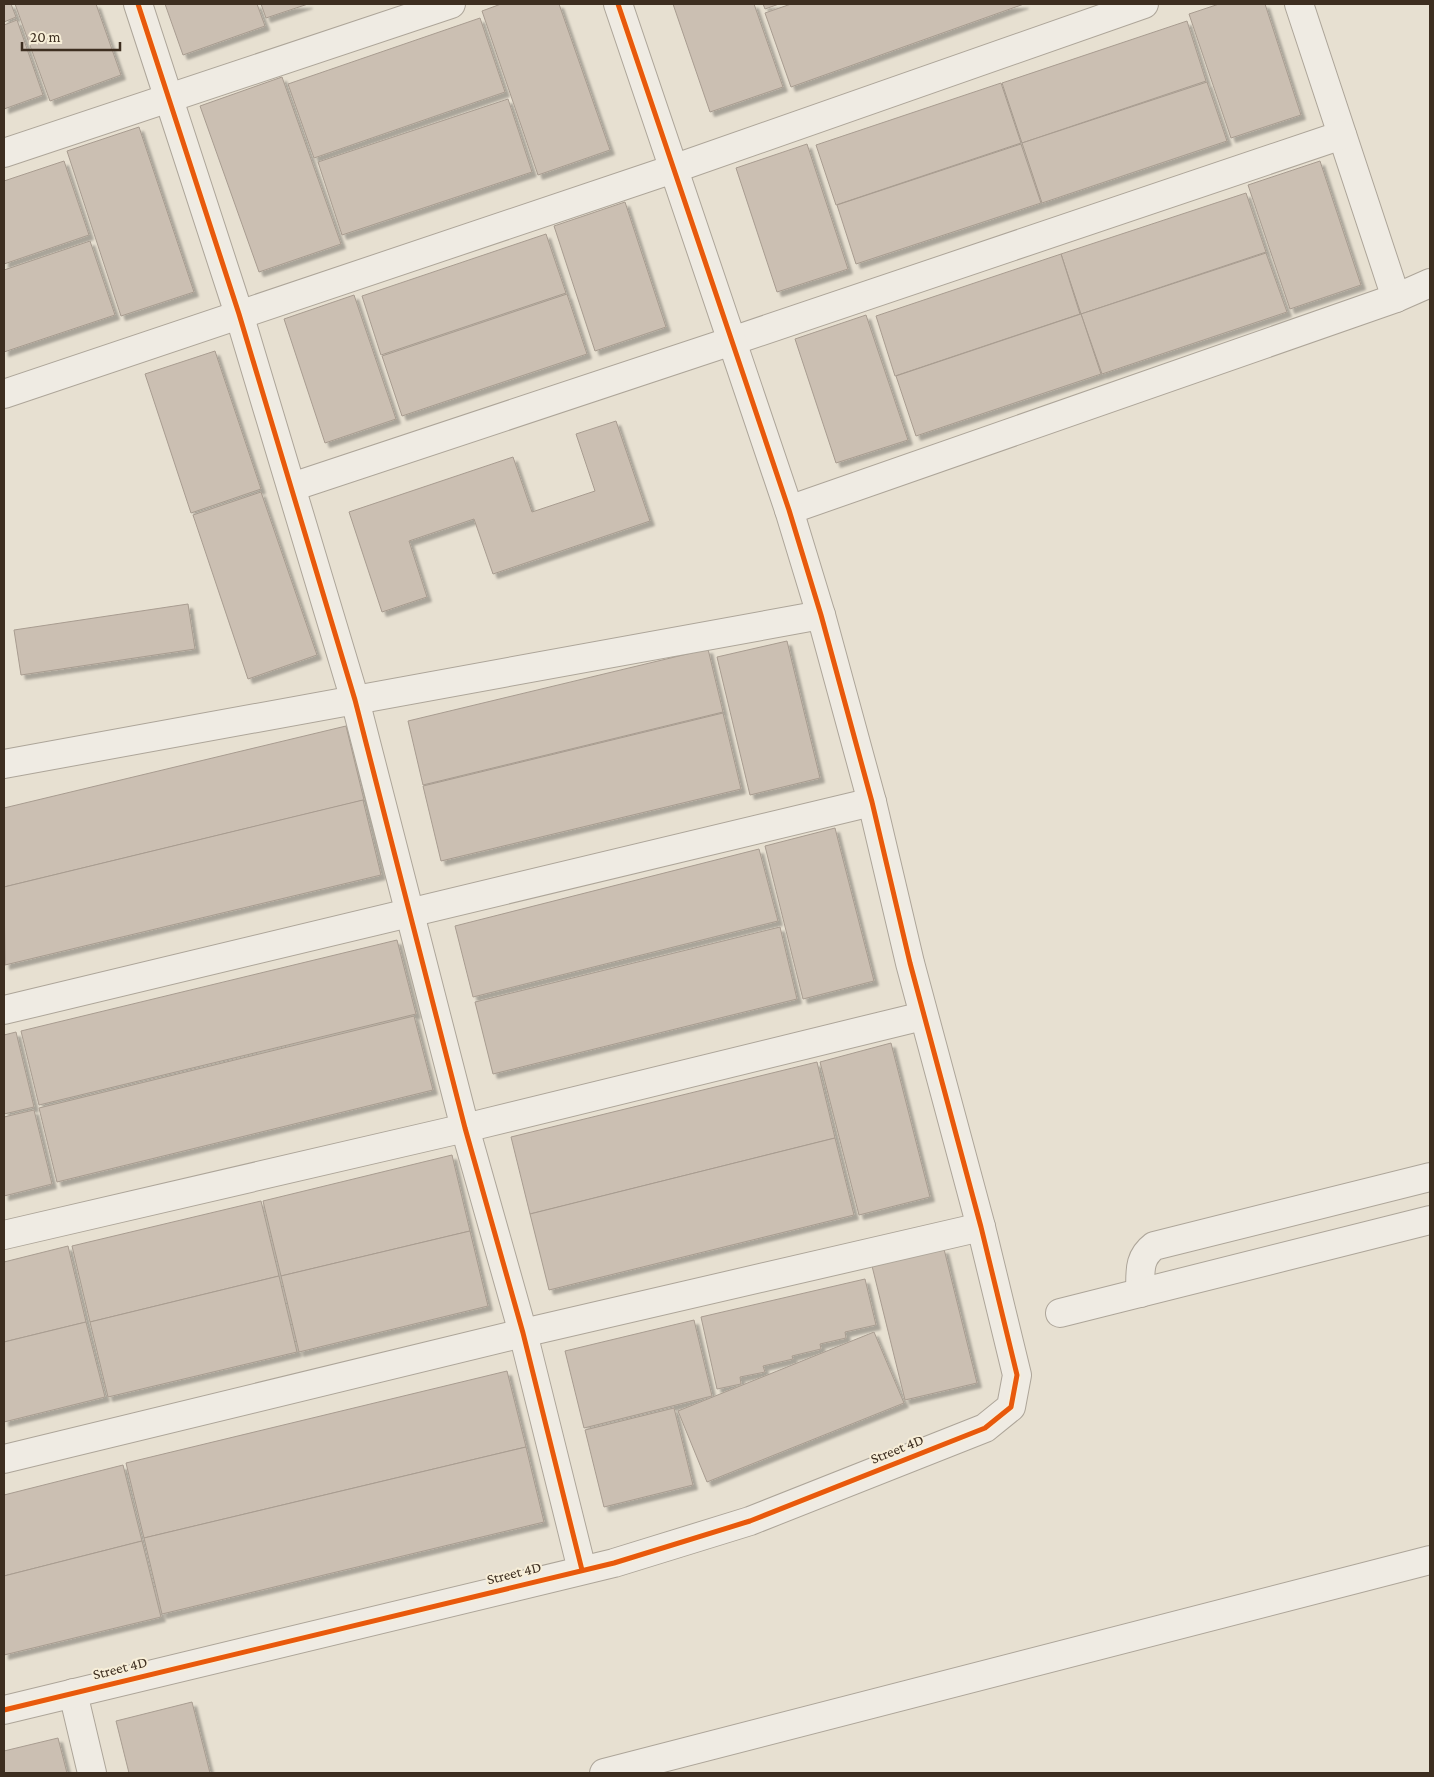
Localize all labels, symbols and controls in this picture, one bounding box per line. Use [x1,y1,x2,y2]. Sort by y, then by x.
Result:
scale bar [22,20,120,52]
text: 20 m [30,29,61,45]
street label: Street 4D [868,1431,926,1467]
street label: Street 4D [485,1559,543,1587]
street label: Street 4D [91,1654,149,1682]

